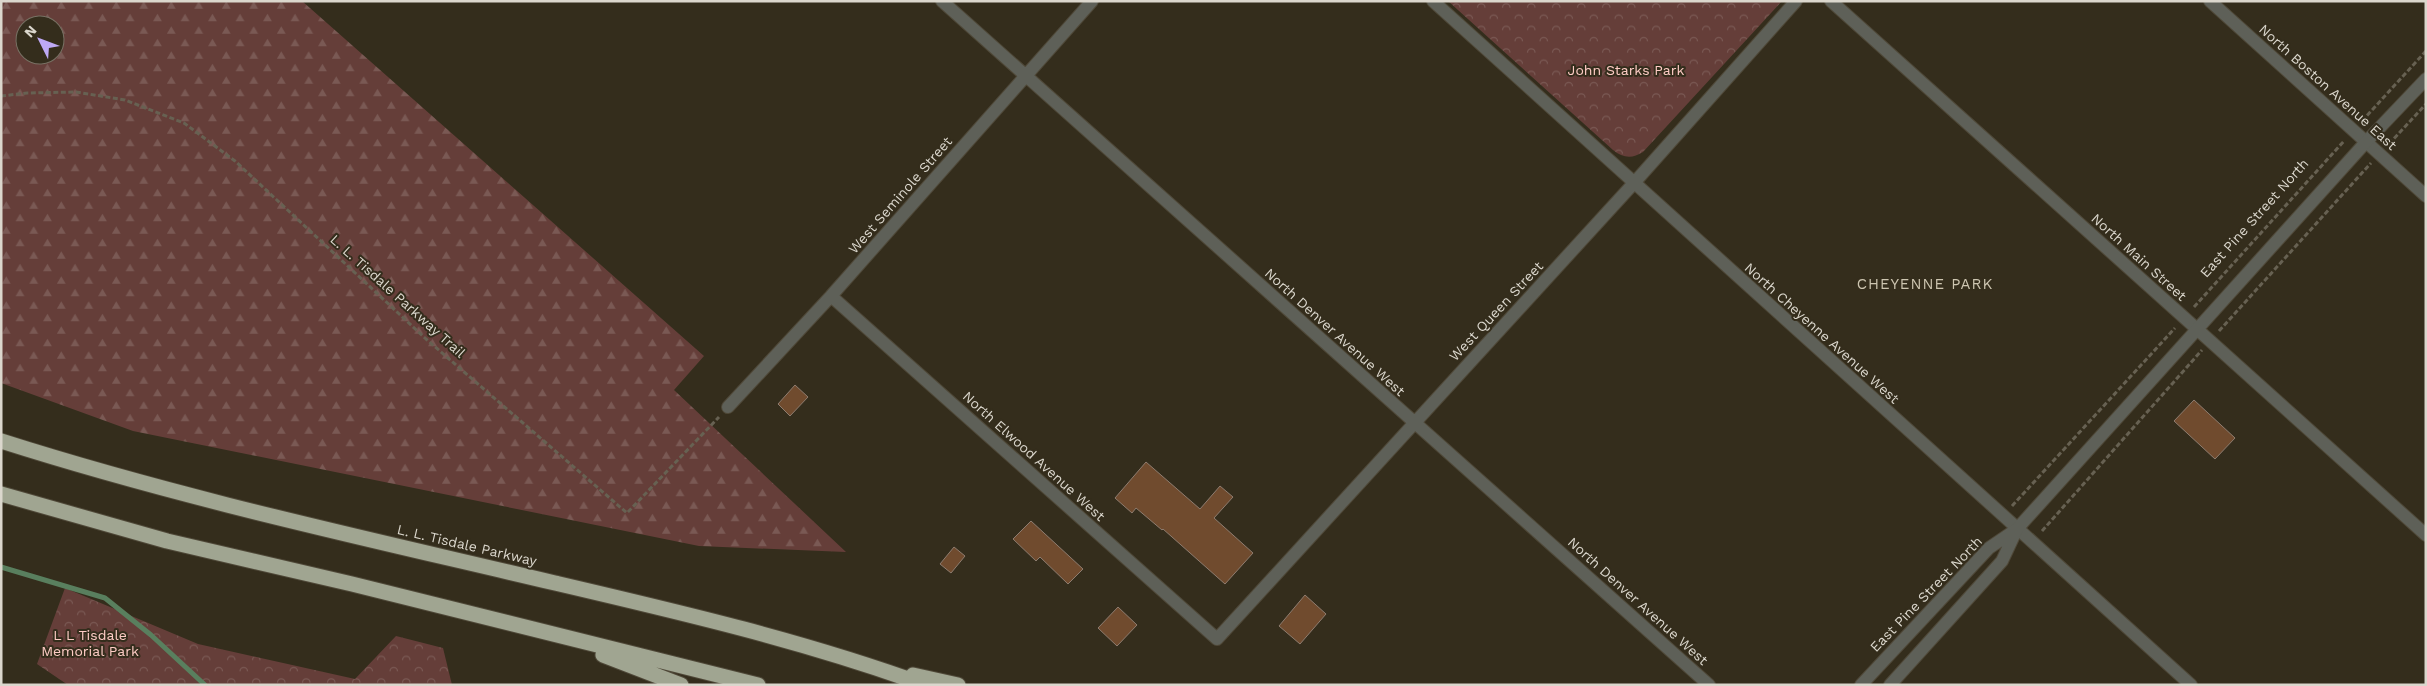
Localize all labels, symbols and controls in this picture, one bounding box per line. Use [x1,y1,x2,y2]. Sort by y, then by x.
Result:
north arrow [15,15,65,65]
street label: North Boston Avenue East [2256,21,2400,153]
text: N [21,22,40,41]
park label: John Starks Park [1568,62,1684,78]
street label: West Seminole Street [845,133,955,257]
street label: East Pine Street North [2197,155,2311,281]
street label: North Main Street [2088,210,2190,304]
street label: L. L. Tisdale Parkway Trail [327,231,469,361]
street label: West Queen Street [1446,258,1546,364]
street label: North Cheyenne Avenue West [1741,259,1903,407]
street label: North Denver Avenue West [1262,265,1408,399]
district label: CHEYENNE PARK [1857,275,1993,293]
street label: North Elwood Avenue West [960,388,1108,524]
street label: L. L. Tisdale Parkway [396,521,539,569]
street label: East Pine Street North [1867,533,1985,655]
street label: North Denver Avenue West [1565,534,1711,668]
park label: L L Tisdale Memorial Park [41,627,139,659]

